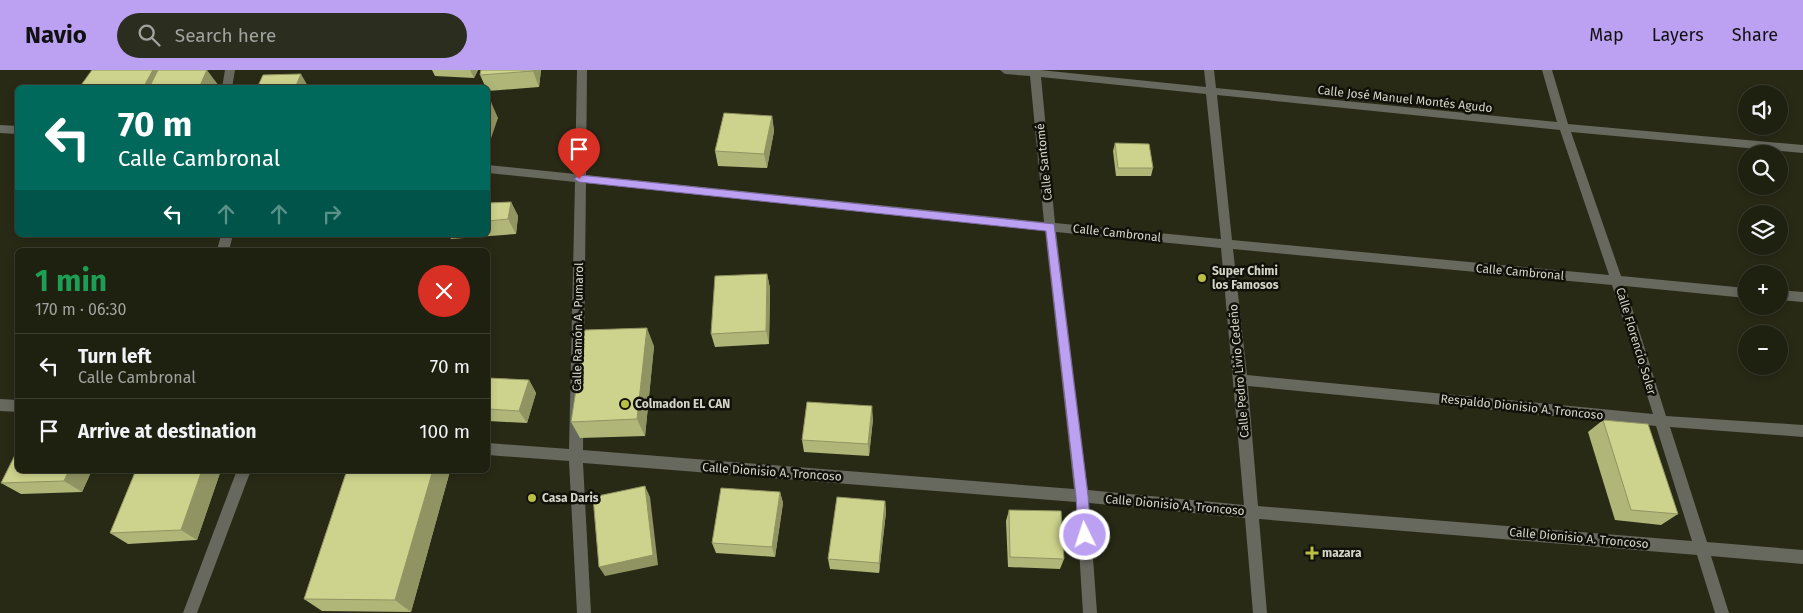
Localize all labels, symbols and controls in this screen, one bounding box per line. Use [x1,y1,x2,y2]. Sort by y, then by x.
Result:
search box [117,13,467,58]
text: Navio [25,21,87,49]
icon: search [135,21,163,49]
text: Search here [175,24,276,47]
text: Map [1589,24,1624,46]
text: Layers [1652,24,1704,46]
text: Share [1732,24,1778,46]
street label: Calle José Manuel Montés Agudo [1317,83,1493,115]
map controls [1738,85,1788,375]
button: sound [1738,85,1788,135]
text: 70 m [118,103,192,145]
icon: left [35,105,100,170]
street label: Calle Santomé [1033,123,1055,201]
pin [558,128,600,179]
icon: arrive [565,135,593,163]
text: Calle Cambronal [118,145,280,172]
button: search [1738,145,1788,195]
icon: left [159,200,187,228]
icon: ahead [212,200,240,228]
icon: ahead [265,200,293,228]
icon: right [318,200,346,228]
button: layers [1738,205,1788,255]
street label: Calle Cambronal [1072,221,1162,245]
street label: Calle Cambronal [1475,261,1565,283]
street label: Calle Ramón A. Pumarol [570,262,586,392]
text: 1 min [35,263,107,299]
place label: Super Chimi los Famosos [1212,264,1279,292]
button: close [418,265,470,317]
button: + [1738,265,1788,315]
marker: Super Chimi los Famosos [1196,272,1208,284]
street label: Calle Florencio Soler [1613,286,1659,397]
text: 170 m · 06:30 [35,300,126,319]
street label: Calle Pedro Livio Cedeño [1226,304,1252,438]
button: − [1738,325,1788,375]
text: Turn left [78,345,152,368]
icon: left [35,352,63,380]
text: 70 m [430,355,470,378]
text: Calle Cambronal [78,368,196,387]
street label: Respaldo Dionisio A. Troncoso [1440,391,1604,423]
place label: Colmadon EL CAN [635,397,730,411]
marker: Colmadon EL CAN [619,398,631,410]
icon: arrive [35,417,63,445]
text: Arrive at destination [78,420,257,443]
text: 100 m [419,420,470,443]
street label: Calle Dionisio A. Troncoso [702,460,842,484]
place label: Casa Daris [542,491,599,505]
marker: Casa Daris [526,492,538,504]
street label: Calle Dionisio A. Troncoso [1105,492,1245,518]
position arrow [1058,508,1110,560]
street label: Calle Dionisio A. Troncoso [1509,525,1649,551]
place label: mazara [1322,546,1362,560]
marker: mazara [1306,547,1318,559]

